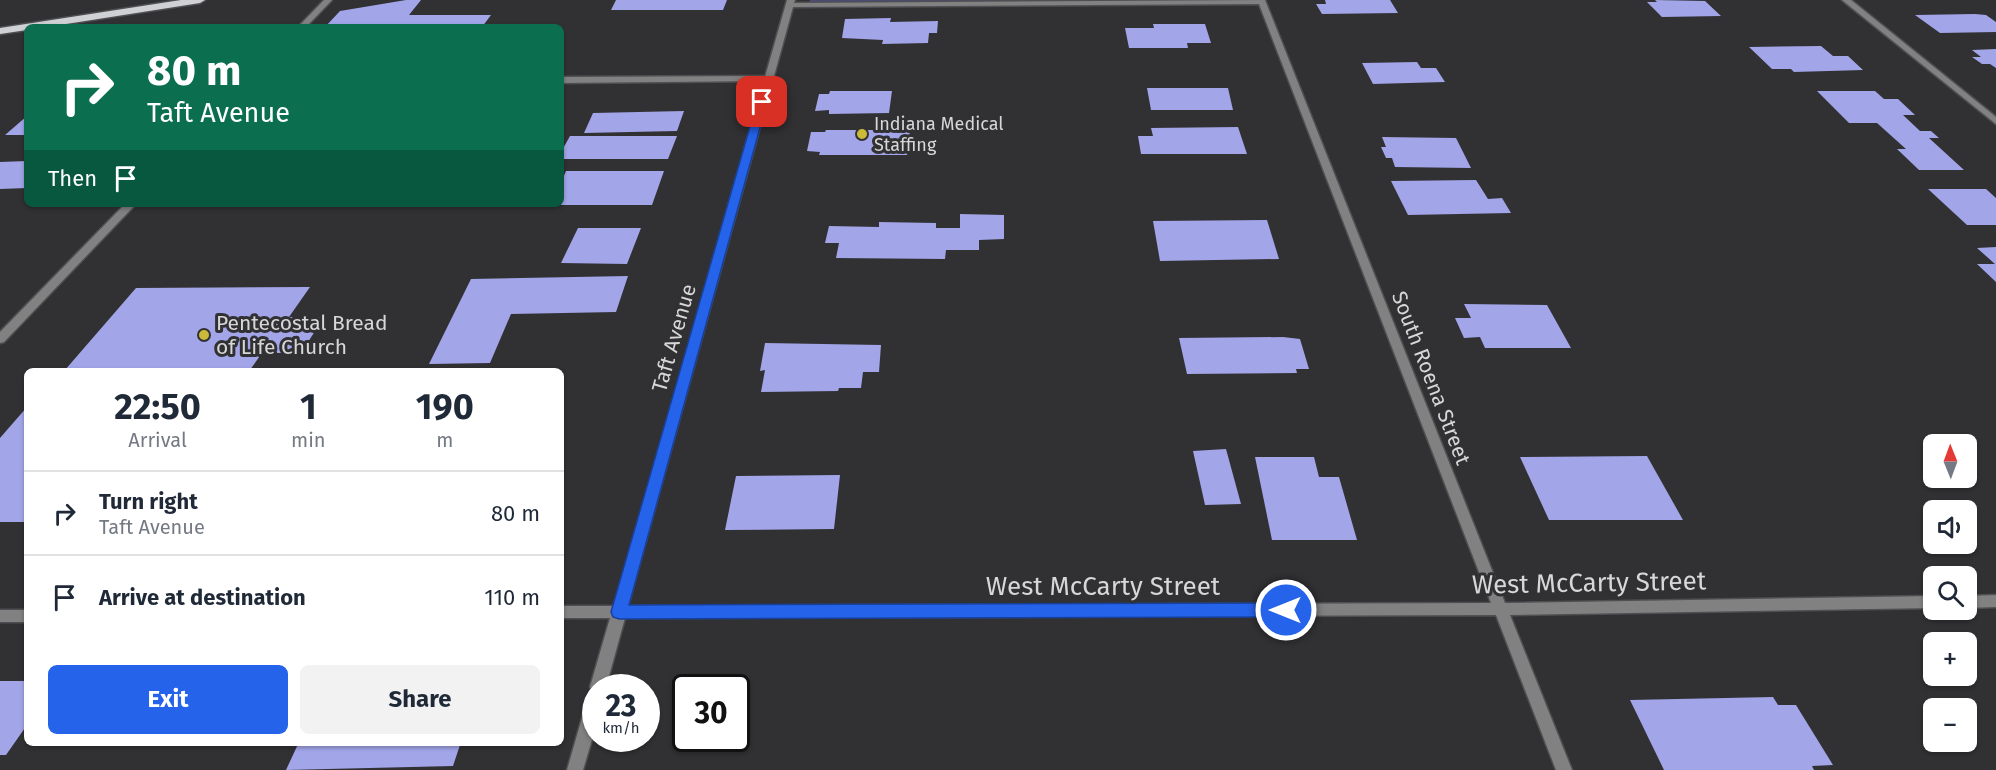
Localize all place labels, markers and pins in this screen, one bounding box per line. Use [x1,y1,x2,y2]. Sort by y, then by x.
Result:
pin [736,76,787,127]
place label: Indiana Medical Staffing [874,113,1004,156]
marker: Indiana Medical Staffing [855,127,869,141]
place label: Pentecostal Bread of Life Church [216,310,388,360]
marker: Pentecostal Bread of Life Church [197,328,211,342]

